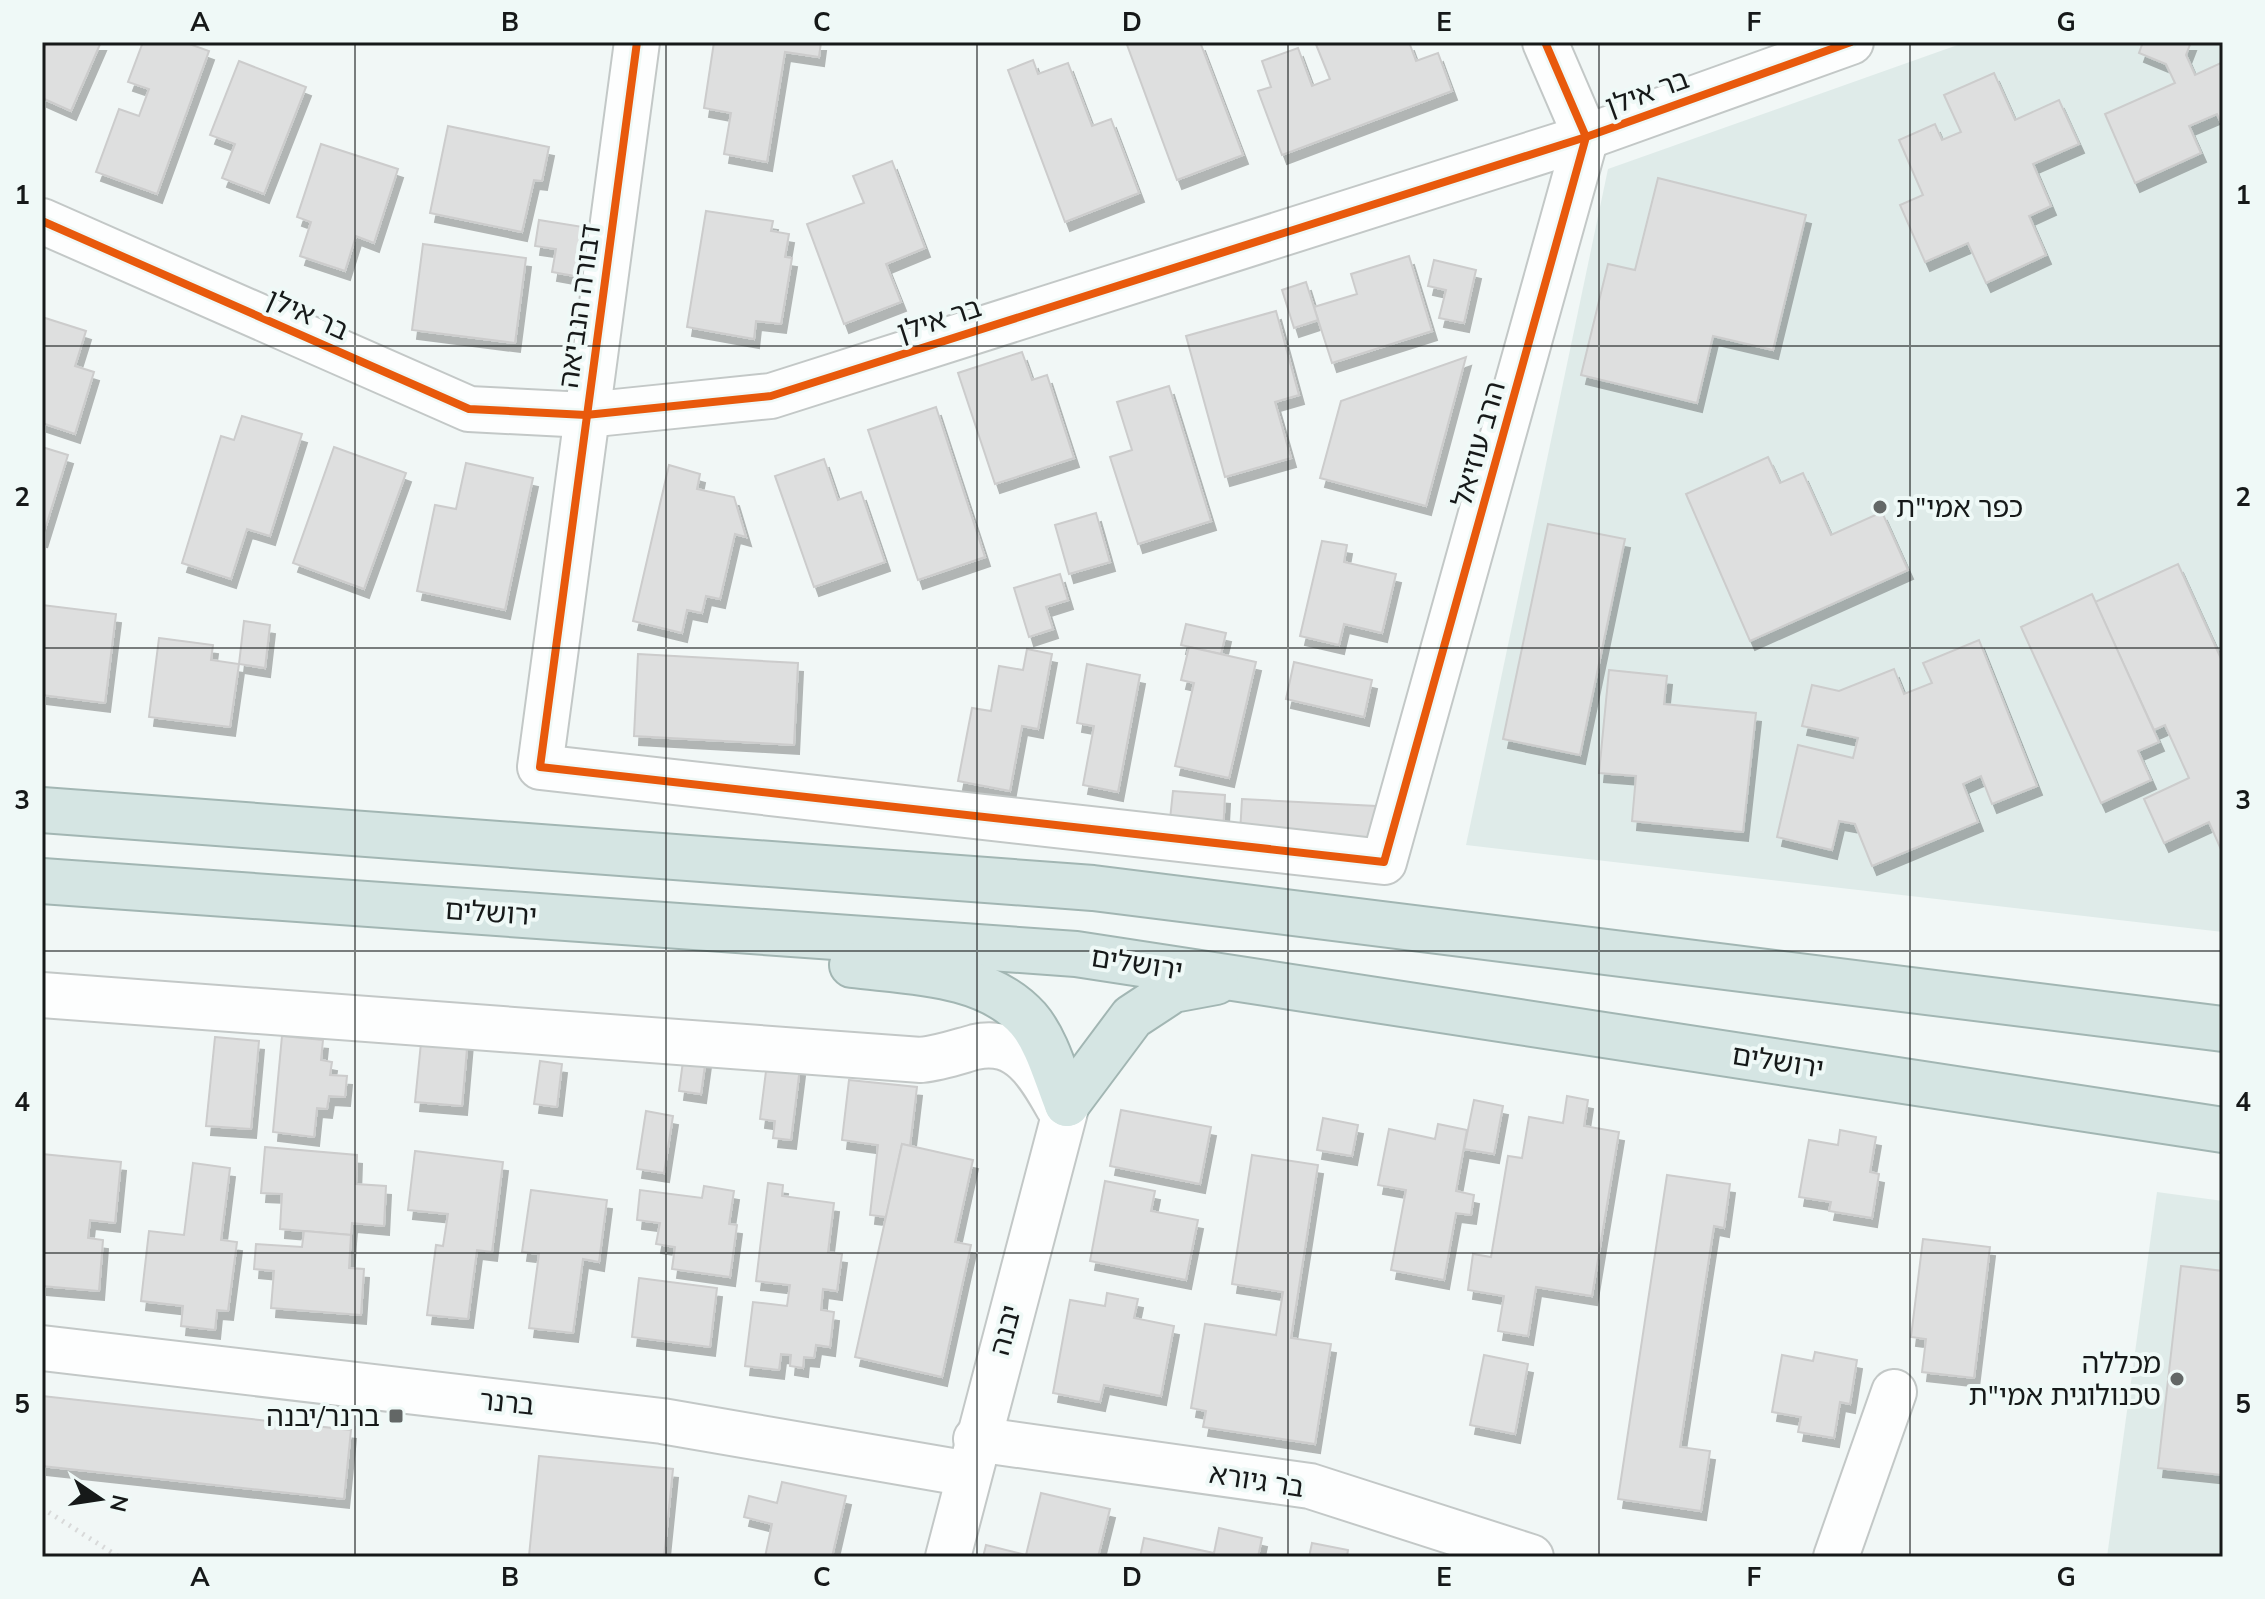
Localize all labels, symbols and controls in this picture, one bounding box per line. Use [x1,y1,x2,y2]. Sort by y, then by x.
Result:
text: A [190,5,210,38]
text: B [501,5,519,38]
text: C [813,5,831,38]
text: D [1122,5,1142,38]
text: E [1436,5,1452,38]
text: F [1747,5,1762,38]
text: G [2056,5,2076,38]
street label: בר אילן [1600,60,1693,123]
text: 1 [14,178,30,211]
text: 1 [2235,178,2251,211]
street label: דבורה הנביאה [550,222,607,390]
street label: בר אילן [262,280,355,347]
street label: בר אילן [892,289,985,349]
street label: הרב עוזיאל [1443,377,1512,511]
text: 2 [14,480,30,513]
text: 2 [2235,480,2251,513]
place label: כפר אמי"ת [1896,489,2023,524]
marker: כפר אמי"ת [1871,498,1889,516]
text: 3 [14,783,30,816]
text: 3 [2235,783,2251,816]
street label: ירושלים [444,891,538,932]
street label: ירושלים [1089,938,1185,987]
street label: ירושלים [1730,1036,1826,1085]
text: 4 [14,1085,30,1118]
text: 4 [2235,1085,2251,1118]
street label: יבנה [981,1301,1028,1359]
place label: מכללה טכנולוגית אמי"ת [1969,1345,2161,1412]
marker: מכללה טכנולוגית אמי"ת [2168,1370,2186,1388]
street label: ברנר [478,1381,536,1422]
text: 5 [14,1387,30,1420]
text: 5 [2235,1387,2251,1420]
place label: ברנר/יבנה [266,1398,380,1433]
marker: ברנר/יבנה [387,1407,405,1425]
street label: בר גיורא [1207,1455,1307,1504]
north arrow [60,1459,140,1539]
text: N [104,1492,135,1515]
text: A [190,1560,210,1593]
text: B [501,1560,519,1593]
text: C [813,1560,831,1593]
text: D [1122,1560,1142,1593]
text: E [1436,1560,1452,1593]
text: F [1747,1560,1762,1593]
text: G [2056,1560,2076,1593]

